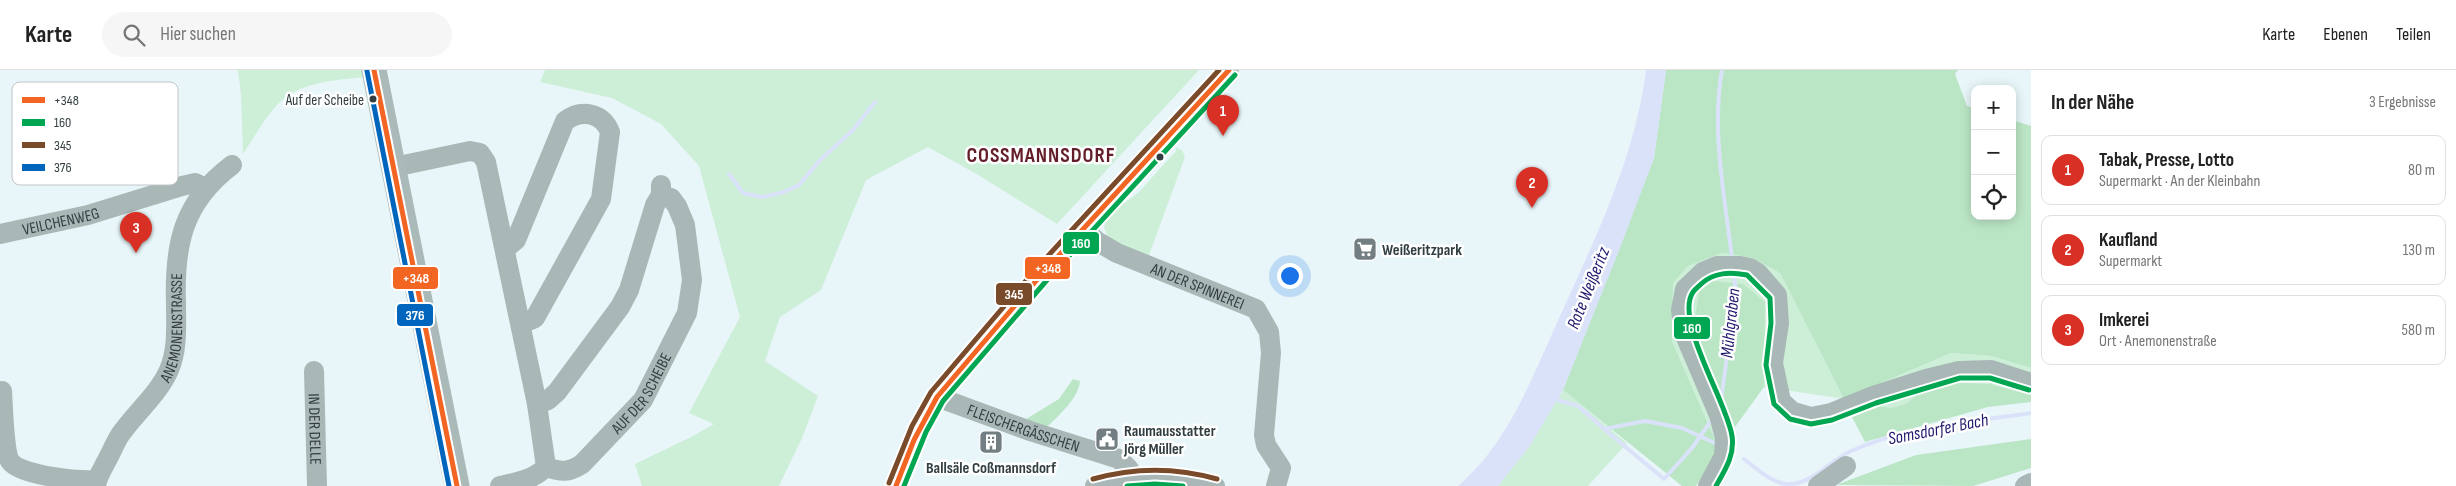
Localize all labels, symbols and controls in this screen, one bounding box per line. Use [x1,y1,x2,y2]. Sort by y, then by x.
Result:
search box [102,12,452,57]
text: Karte [25,20,72,49]
icon: search [120,21,148,49]
text: Hier suchen [160,23,236,46]
text: Karte [2262,24,2295,45]
text: Ebenen [2323,24,2368,45]
text: Teilen [2396,24,2431,45]
legend [12,82,178,185]
map controls [1971,85,2016,220]
button: + [1971,85,2016,130]
text: In der Nähe [2051,90,2134,115]
place label: Auf der Scheibe [285,91,364,110]
text: +348 [54,92,79,109]
text: 3 Ergebnisse [2369,93,2436,112]
marker: Auf der Scheibe [368,94,378,104]
pin: 1 [1207,95,1239,136]
text: 160 [54,114,71,131]
button: − [1971,130,2016,175]
text: 345 [54,137,72,154]
district label: COSSMANNSDORF [966,143,1116,168]
text: Tabak, Presse, Lotto [2099,149,2234,172]
unlabelled marker [1155,152,1165,162]
text: 376 [54,159,72,176]
text: 1 [2065,161,2071,180]
text: 80 m [2408,161,2435,180]
pin: 2 [1516,167,1548,208]
text: Supermarkt · An der Kleinbahn [2099,172,2260,191]
button: locate [1971,175,2016,220]
street label: VEILCHENWEG [21,204,102,240]
pin: 3 [120,212,152,253]
text: Kaufland [2099,229,2158,252]
line badge: 160 [1062,231,1100,255]
text: 160 [1072,235,1091,252]
supermarket icon: Weißeritzpark [1352,236,1378,262]
place label: Weißeritzpark [1382,241,1462,260]
text: 2 [2064,241,2072,260]
text: 130 m [2403,241,2435,260]
water label: Rote Weißeritz [1563,244,1615,332]
text: Supermarkt [2099,252,2162,271]
line badge: +348 [1024,256,1071,280]
street label: AN DER SPINNEREI [1147,259,1247,314]
text: +348 [1035,260,1062,277]
your location [1277,263,1303,289]
line badge: +348 [392,266,439,290]
text: +348 [403,270,430,287]
street label: ANEMONENSTRASSE [156,273,187,387]
line badge: 345 [995,282,1033,306]
text: 345 [1005,286,1023,303]
water label: Mühlgraben [1716,287,1745,359]
line badge: 376 [396,303,434,327]
text: 376 [406,307,425,324]
text: Imkerei [2099,309,2149,332]
line badge: 160 [1673,316,1711,340]
text: 160 [1683,320,1702,337]
text: 3 [2064,321,2072,340]
text: 580 m [2402,321,2435,340]
text: Ort · Anemonenstraße [2099,332,2217,351]
street label: AUF DER SCHEIBE [607,350,676,439]
street label: IN DER DELLE [304,393,324,465]
street label: FLEISCHERGÄSSCHEN [964,401,1082,457]
water label: Somsdorfer Bach [1886,409,1991,450]
place label: Raumausstatter Jörg Müller [1123,422,1216,459]
public building icon: Raumausstatter Jörg Müller [1094,426,1120,452]
building icon: Ballsäle Coßmannsdorf [978,429,1004,455]
place label: Ballsäle Coßmannsdorf [926,459,1057,478]

